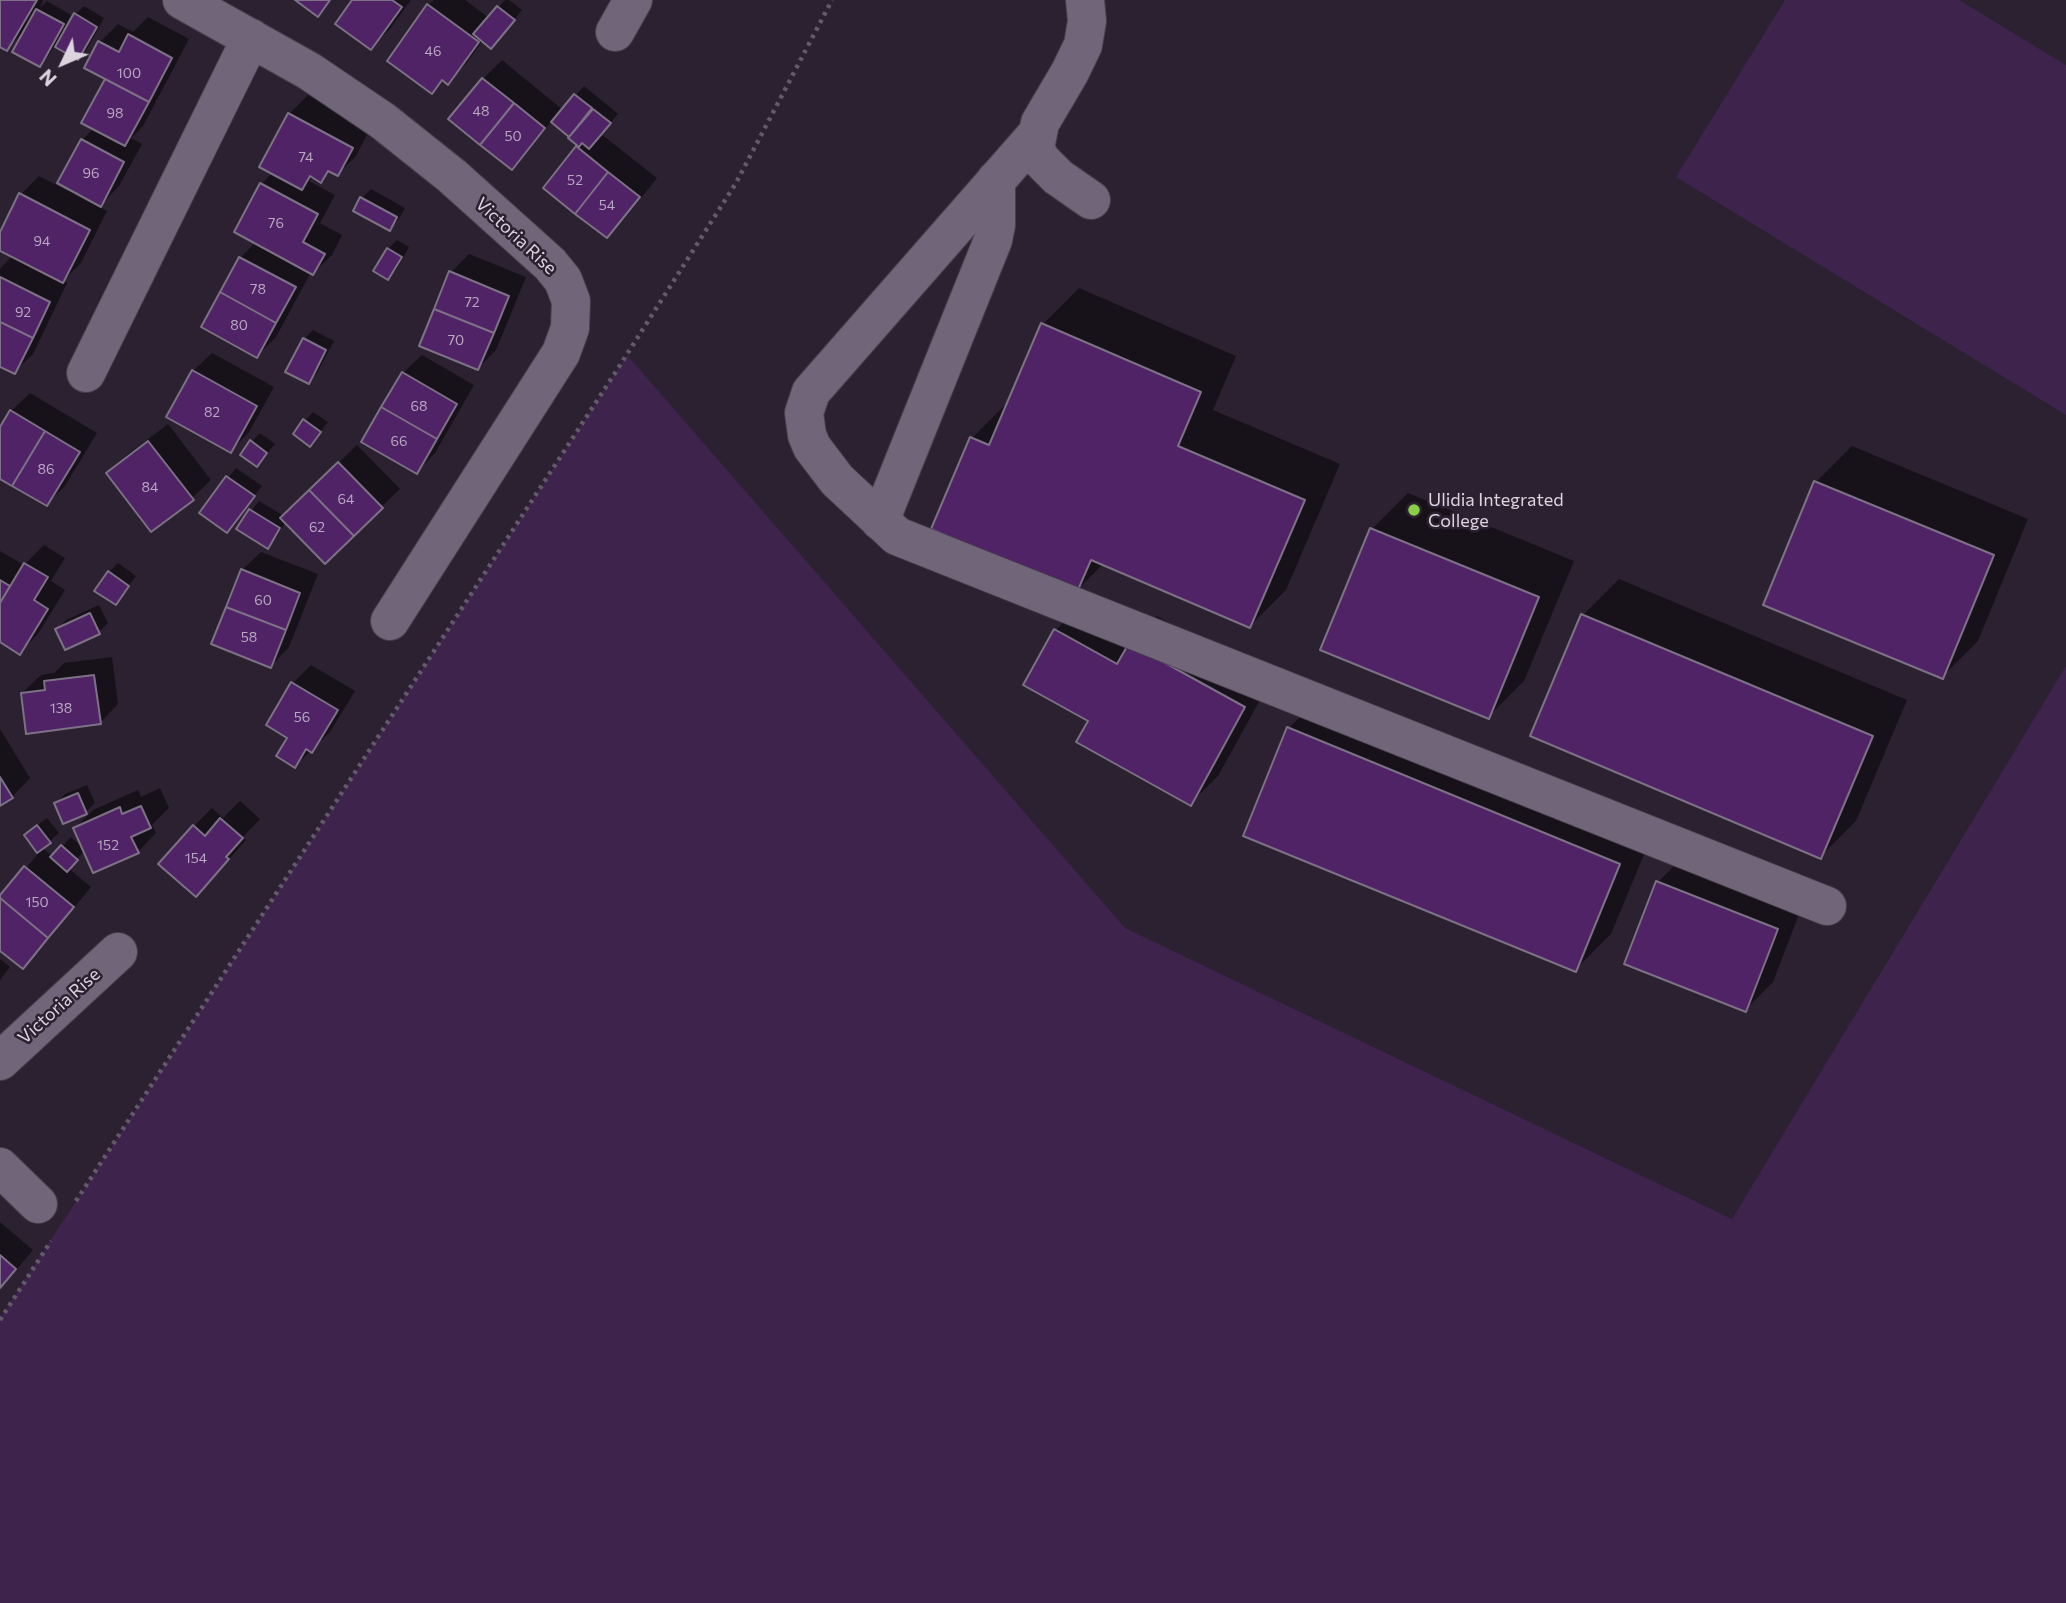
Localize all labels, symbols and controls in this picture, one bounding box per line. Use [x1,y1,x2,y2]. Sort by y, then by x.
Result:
north arrow [28,28,98,98]
house number: 46 [425,43,441,59]
text: N [34,65,61,91]
house number: 100 [117,65,141,81]
house number: 48 [473,103,489,119]
house number: 98 [107,105,123,121]
house number: 50 [504,128,522,144]
house number: 74 [299,149,313,165]
house number: 96 [83,165,99,181]
house number: 52 [567,172,583,188]
street label: Victoria Rise [471,193,561,279]
house number: 54 [599,197,615,213]
house number: 76 [268,215,284,231]
house number: 94 [34,233,50,249]
house number: 78 [250,281,266,297]
house number: 72 [464,294,480,310]
house number: 92 [15,304,31,320]
house number: 80 [230,317,248,333]
house number: 70 [448,332,464,348]
house number: 68 [411,398,427,414]
house number: 82 [204,404,220,420]
house number: 66 [391,433,407,449]
house number: 86 [38,461,54,477]
house number: 84 [142,479,158,495]
place label: Ulidia Integrated College [1428,489,1564,532]
house number: 64 [338,491,354,507]
marker: Ulidia Integrated College [1406,502,1422,518]
house number: 62 [309,519,325,535]
house number: 60 [254,592,272,608]
house number: 58 [241,629,257,645]
house number: 138 [50,700,72,716]
house number: 56 [294,709,310,725]
house number: 152 [97,837,119,853]
house number: 154 [185,850,207,866]
house number: 150 [25,894,49,910]
street label: Victoria Rise [14,964,104,1048]

